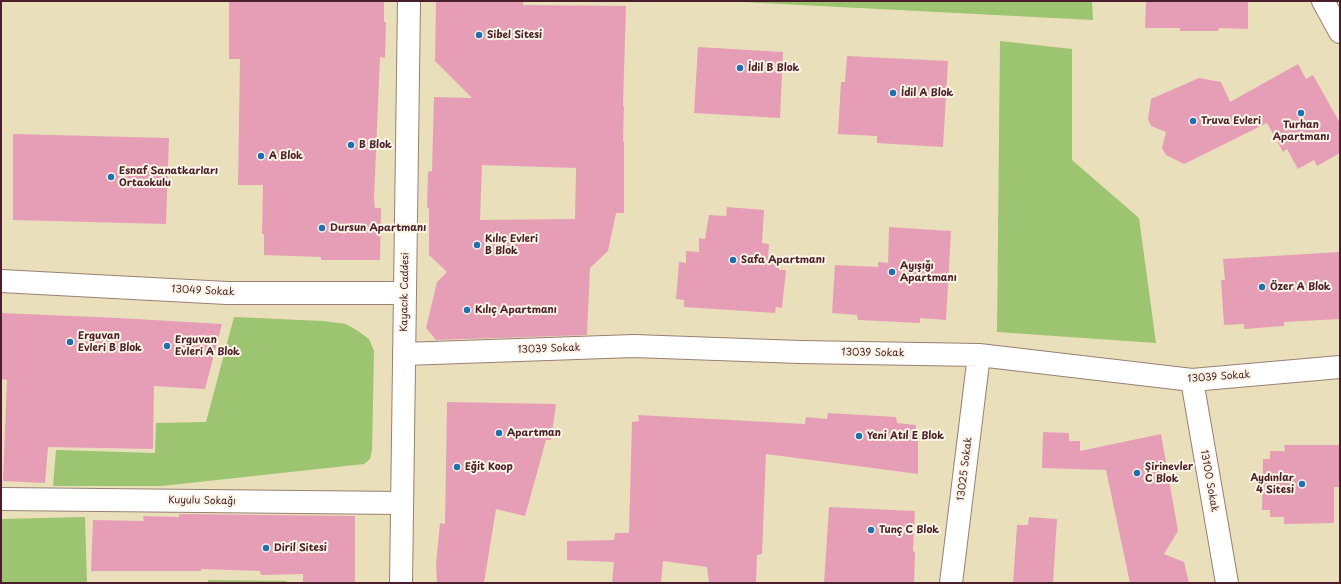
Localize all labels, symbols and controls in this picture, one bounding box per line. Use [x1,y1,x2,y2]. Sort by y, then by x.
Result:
place label: Sibel Sitesi [487,29,542,41]
marker: Sibel Sitesi [474,30,484,40]
place label: İdil B Blok [748,62,799,74]
marker: İdil B Blok [735,63,745,73]
place label: İdil A Blok [901,87,953,99]
marker: İdil A Blok [888,88,898,98]
marker: Turhan Apartmanı [1296,108,1306,118]
place label: Truva Evleri [1201,115,1261,127]
marker: Truva Evleri [1188,116,1198,126]
place label: Turhan Apartmanı [1273,119,1329,142]
place label: B Blok [359,139,392,151]
marker: B Blok [346,140,356,150]
place label: A Blok [269,150,303,162]
marker: A Blok [256,151,266,161]
place label: Esnaf Sanatkarları Ortaokulu [119,165,218,188]
marker: Esnaf Sanatkarları Ortaokulu [106,172,116,182]
place label: Dursun Apartmanı [330,222,426,234]
marker: Dursun Apartmanı [317,223,327,233]
place label: Kılıç Evleri B Blok [485,233,538,256]
marker: Kılıç Evleri B Blok [472,240,482,250]
street label: Kayacık Caddesi [398,252,412,332]
place label: Safa Apartmanı [741,254,825,266]
marker: Safa Apartmanı [728,255,738,265]
place label: Ayışığı Apartmanı [900,260,957,284]
marker: Ayışığı Apartmanı [887,267,897,277]
place label: Özer A Blok [1270,281,1331,293]
marker: Özer A Blok [1257,282,1267,292]
street label: 13049 Sokak [171,283,235,299]
place label: Kılıç Apartmanı [475,304,557,316]
marker: Kılıç Apartmanı [462,305,472,315]
place label: Erguvan Evleri B Blok [78,330,142,354]
place label: Erguvan Evleri A Blok [175,334,240,358]
marker: Erguvan Evleri B Blok [65,337,75,347]
marker: Erguvan Evleri A Blok [162,341,172,351]
street label: 13039 Sokak [517,342,581,356]
street label: 13039 Sokak [841,346,905,360]
street label: 13039 Sokak [1187,369,1251,385]
place label: Apartman [507,427,561,439]
marker: Apartman [494,428,504,438]
place label: Yeni Atıl E Blok [867,430,944,442]
marker: Yeni Atıl E Blok [854,431,864,441]
street label: 13025 Sokak [955,436,975,502]
street label: 13100 Sokak [1198,449,1220,513]
place label: Eğit Koop [465,461,513,473]
place label: Şirinevler C Blok [1145,461,1193,484]
marker: Eğit Koop [452,462,462,472]
marker: Şirinevler C Blok [1132,468,1142,478]
place label: Aydınlar 4 Sitesi [1250,472,1294,496]
marker: Aydınlar 4 Sitesi [1297,479,1307,489]
street label: Kuyulu Sokağı [168,494,236,508]
place label: Tunç C Blok [879,524,939,536]
marker: Tunç C Blok [866,525,876,535]
place label: Diril Sitesi [274,542,327,554]
marker: Diril Sitesi [261,543,271,553]

